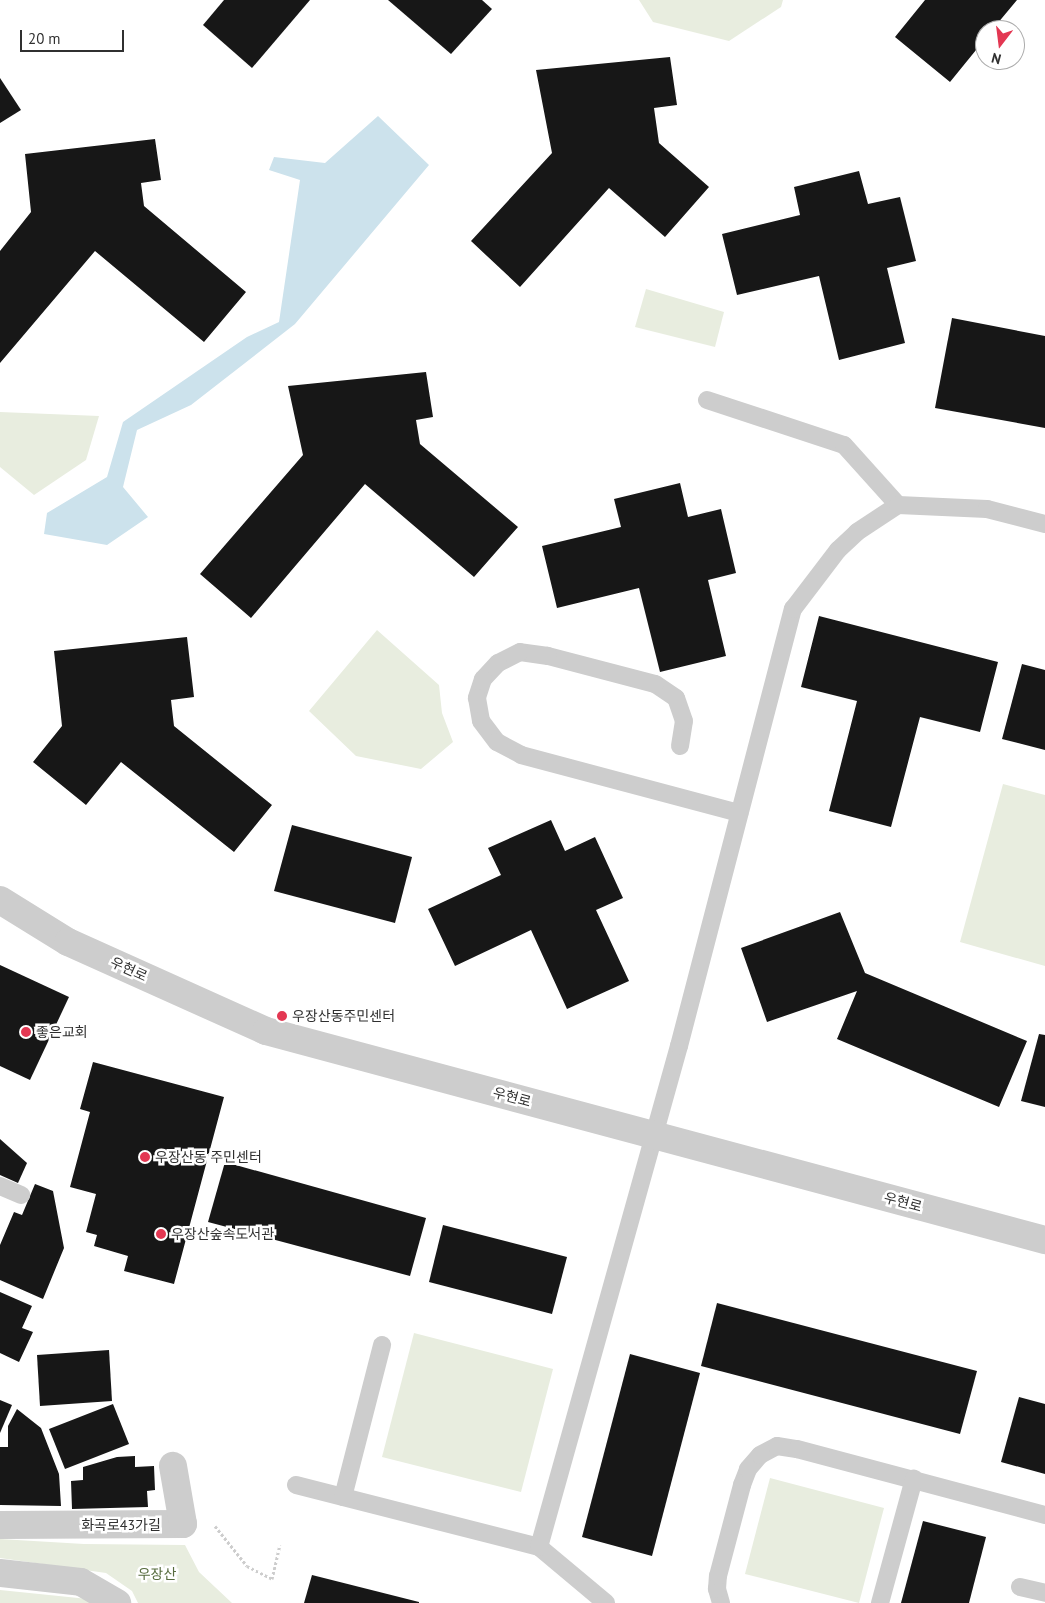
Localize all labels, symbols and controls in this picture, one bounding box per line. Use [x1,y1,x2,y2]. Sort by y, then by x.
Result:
scale bar [22,20,126,52]
north arrow [975,20,1025,70]
text: 20 m [28,29,61,48]
text: N [990,49,1003,68]
street label: 우현로 [108,953,150,985]
place label: 우장산동주민센터 [292,1008,395,1024]
marker: 우장산동주민센터 [276,1010,288,1022]
place label: 좋은교회 [36,1024,88,1040]
marker: 좋은교회 [20,1026,32,1038]
street label: 우현로 [491,1084,533,1110]
place label: 우장산동 주민센터 [155,1149,262,1165]
marker: 우장산동 주민센터 [139,1151,151,1163]
street label: 우현로 [882,1189,924,1215]
place label: 우장산숲속도서관 [171,1226,274,1242]
marker: 우장산숲속도서관 [155,1228,167,1240]
street label: 화곡로43가길 [81,1517,161,1533]
park label: 우장산 [138,1566,176,1582]

